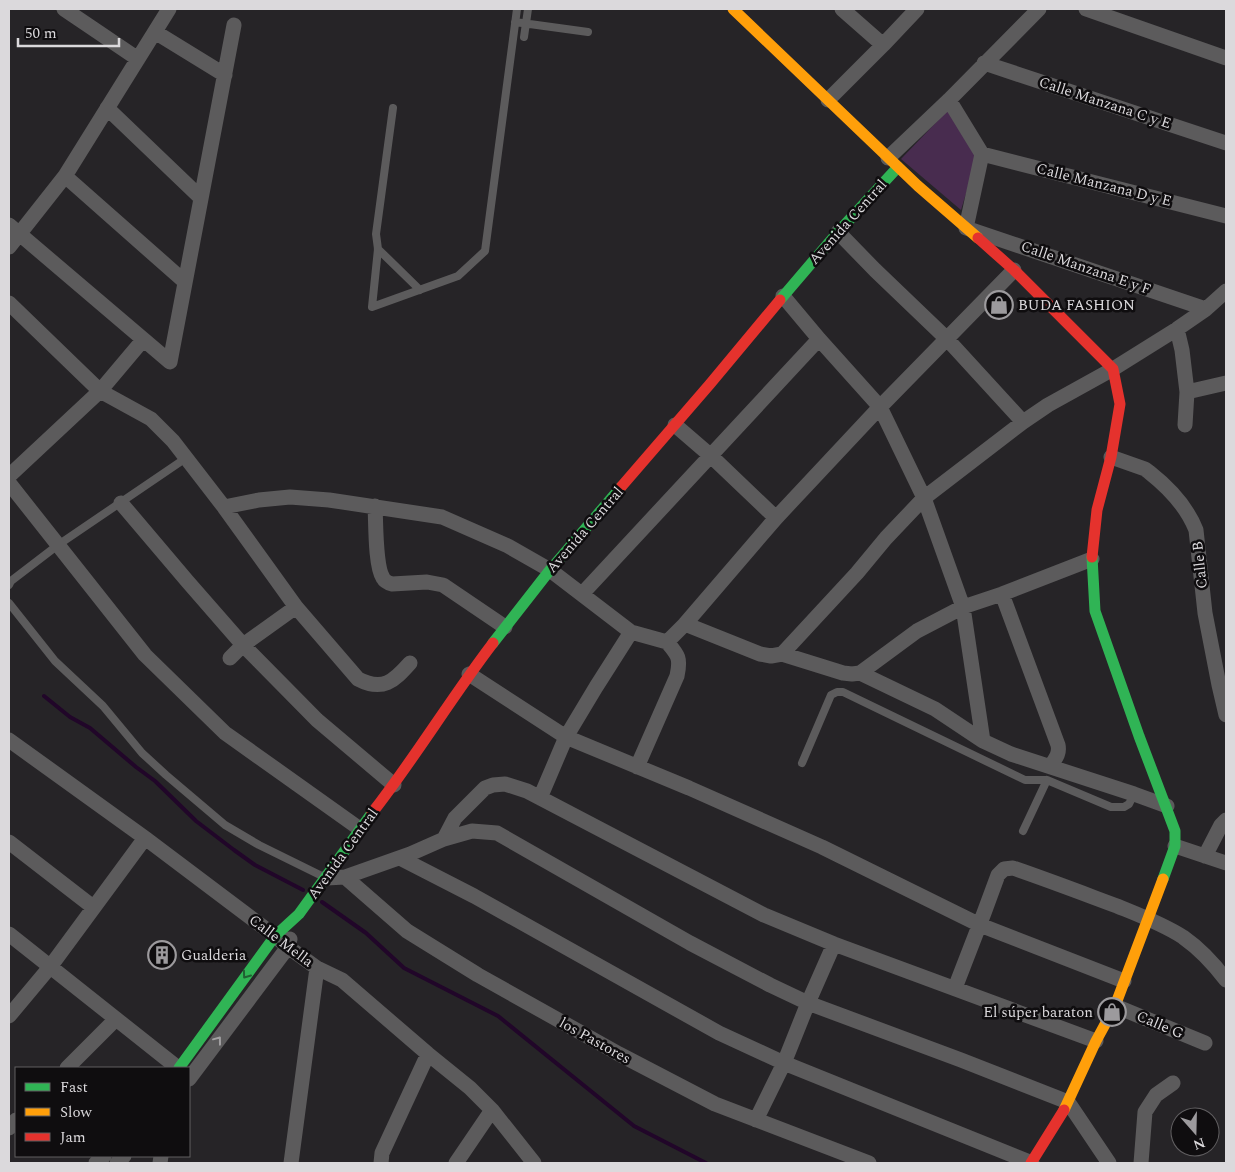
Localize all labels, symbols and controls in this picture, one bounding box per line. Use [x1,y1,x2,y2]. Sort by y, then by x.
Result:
scale bar [18,15,119,47]
text: 50 m [25,22,57,45]
street label: Calle Manzana C y E [1036,71,1174,135]
street label: Calle Manzana D y E [1034,157,1174,213]
street label: Avenida Central [803,174,893,270]
street label: Calle Manzana E y F [1018,235,1154,301]
shop icon: BUDA FASHION [984,290,1014,320]
place label: BUDA FASHION [1018,294,1135,317]
street label: Avenida Central [541,482,629,578]
street label: Calle B [1186,540,1214,590]
street label: Avenida Central [302,804,384,904]
street label: Calle Mella [244,909,319,973]
building icon: Gualderia [147,940,177,970]
place label: Gualderia [181,944,247,967]
one-way arrow [244,969,252,978]
shop icon: El súper baraton [1097,997,1127,1027]
place label: El súper baraton [983,1001,1093,1024]
street label: Calle G [1133,1005,1187,1045]
street label: los Pastores [555,1012,635,1070]
one-way arrow [212,1036,221,1046]
legend [15,1067,190,1157]
text: Fast [60,1076,88,1099]
text: Slow [60,1101,92,1124]
north arrow [1170,1107,1220,1157]
text: Jam [60,1126,86,1149]
text: N [1190,1132,1208,1156]

